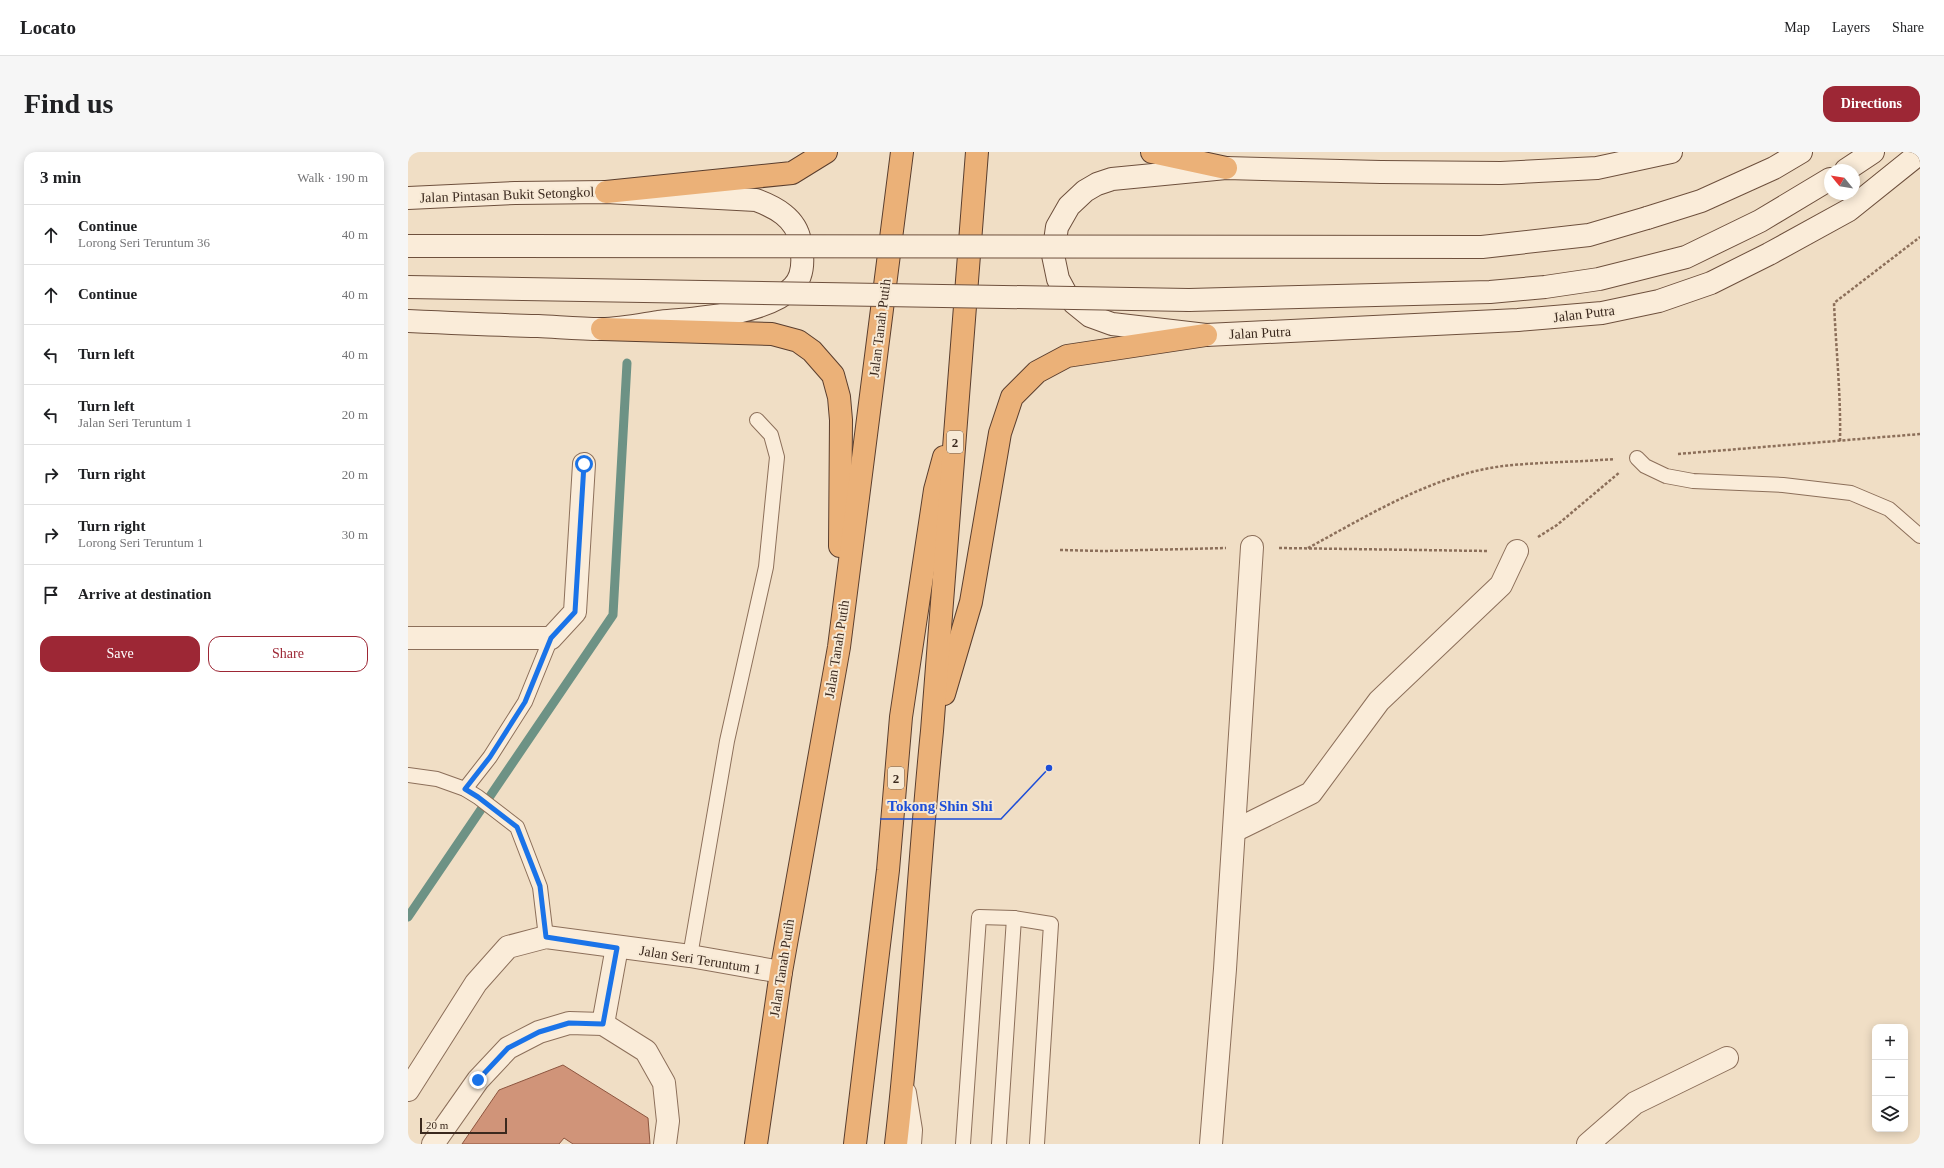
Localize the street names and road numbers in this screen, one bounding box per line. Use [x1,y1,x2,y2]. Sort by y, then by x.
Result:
street label: Jalan Pintasan Bukit Setongkol [419,184,595,206]
street label: Jalan Tanah Putih [867,278,893,378]
street label: Jalan Putra [1552,303,1616,325]
street label: Jalan Putra [1229,324,1292,342]
road number: 2 [947,431,963,453]
street label: Jalan Tanah Putih [822,599,852,699]
road number: 2 [888,767,904,789]
street label: Jalan Tanah Putih [767,918,797,1018]
street label: Jalan Seri Teruntum 1 [638,943,762,977]

